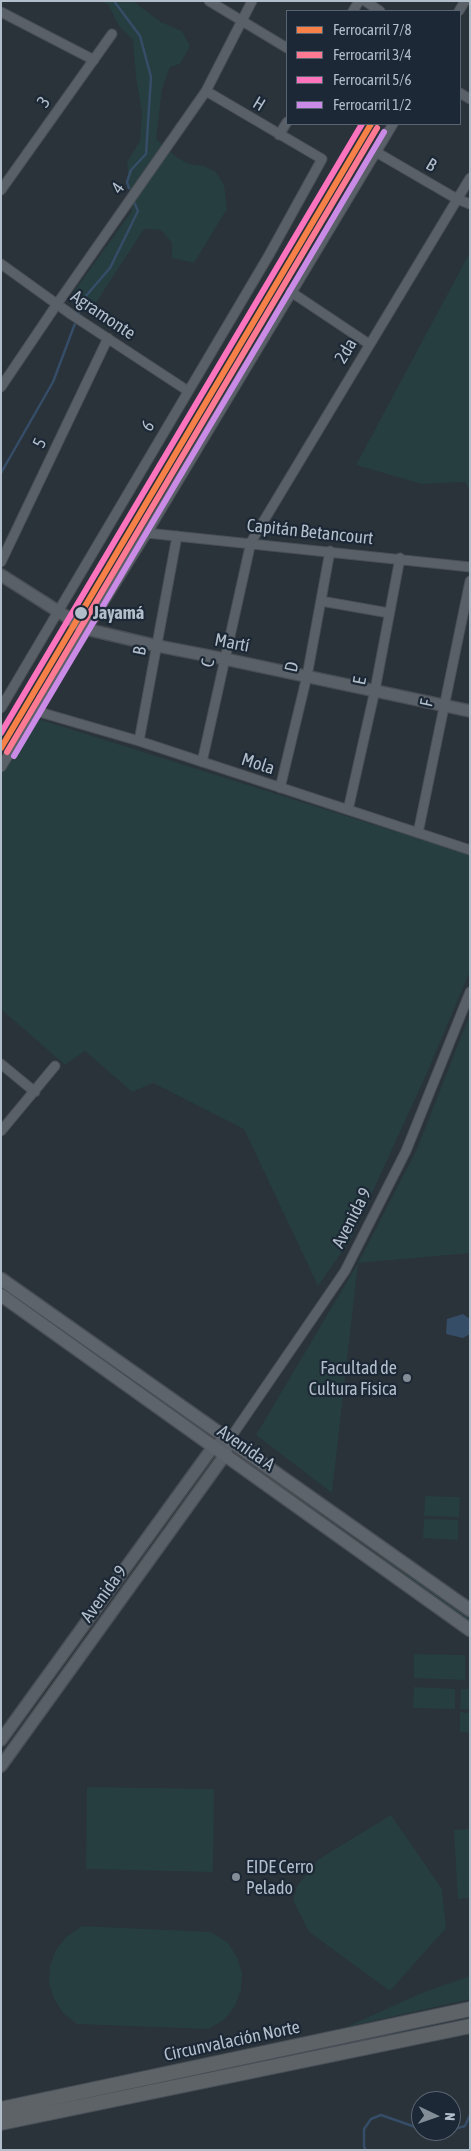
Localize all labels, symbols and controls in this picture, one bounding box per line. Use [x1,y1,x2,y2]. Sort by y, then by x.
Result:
legend [286,10,461,125]
text: Ferrocarril 7/8 [333,21,411,38]
text: Ferrocarril 3/4 [333,46,411,63]
text: Ferrocarril 5/6 [333,71,411,88]
street label: 3 [33,92,55,112]
street label: H [249,92,269,116]
text: Ferrocarril 1/2 [333,96,411,113]
street label: B [422,154,440,176]
street label: 4 [107,178,129,198]
street label: Agramonte [67,286,139,344]
street label: 2da [330,335,362,367]
street label: 6 [137,417,159,435]
street label: 5 [28,435,52,451]
street label: Capitán Betancourt [246,515,374,549]
place label: Jayamá [93,602,144,624]
marker: Jayamá [73,605,89,621]
street label: Martí [213,629,251,657]
street label: B [129,645,151,657]
street label: C [197,657,219,669]
street label: D [280,660,304,674]
street label: E [349,675,371,687]
street label: F [416,697,438,709]
street label: Mola [239,749,277,779]
street label: Avenida 9 [328,1184,376,1252]
place label: Facultad de Cultura Física [309,1357,397,1400]
marker: Facultad de Cultura Física [401,1372,413,1384]
street label: Avenida A [213,1420,279,1476]
street label: Avenida 9 [76,1561,132,1627]
place label: EIDE Cerro Pelado [246,1856,314,1898]
marker: EIDE Cerro Pelado [230,1871,242,1883]
street label: Circunvalación Norte [162,2016,302,2066]
north arrow [411,2091,461,2141]
text: N [442,2112,458,2121]

